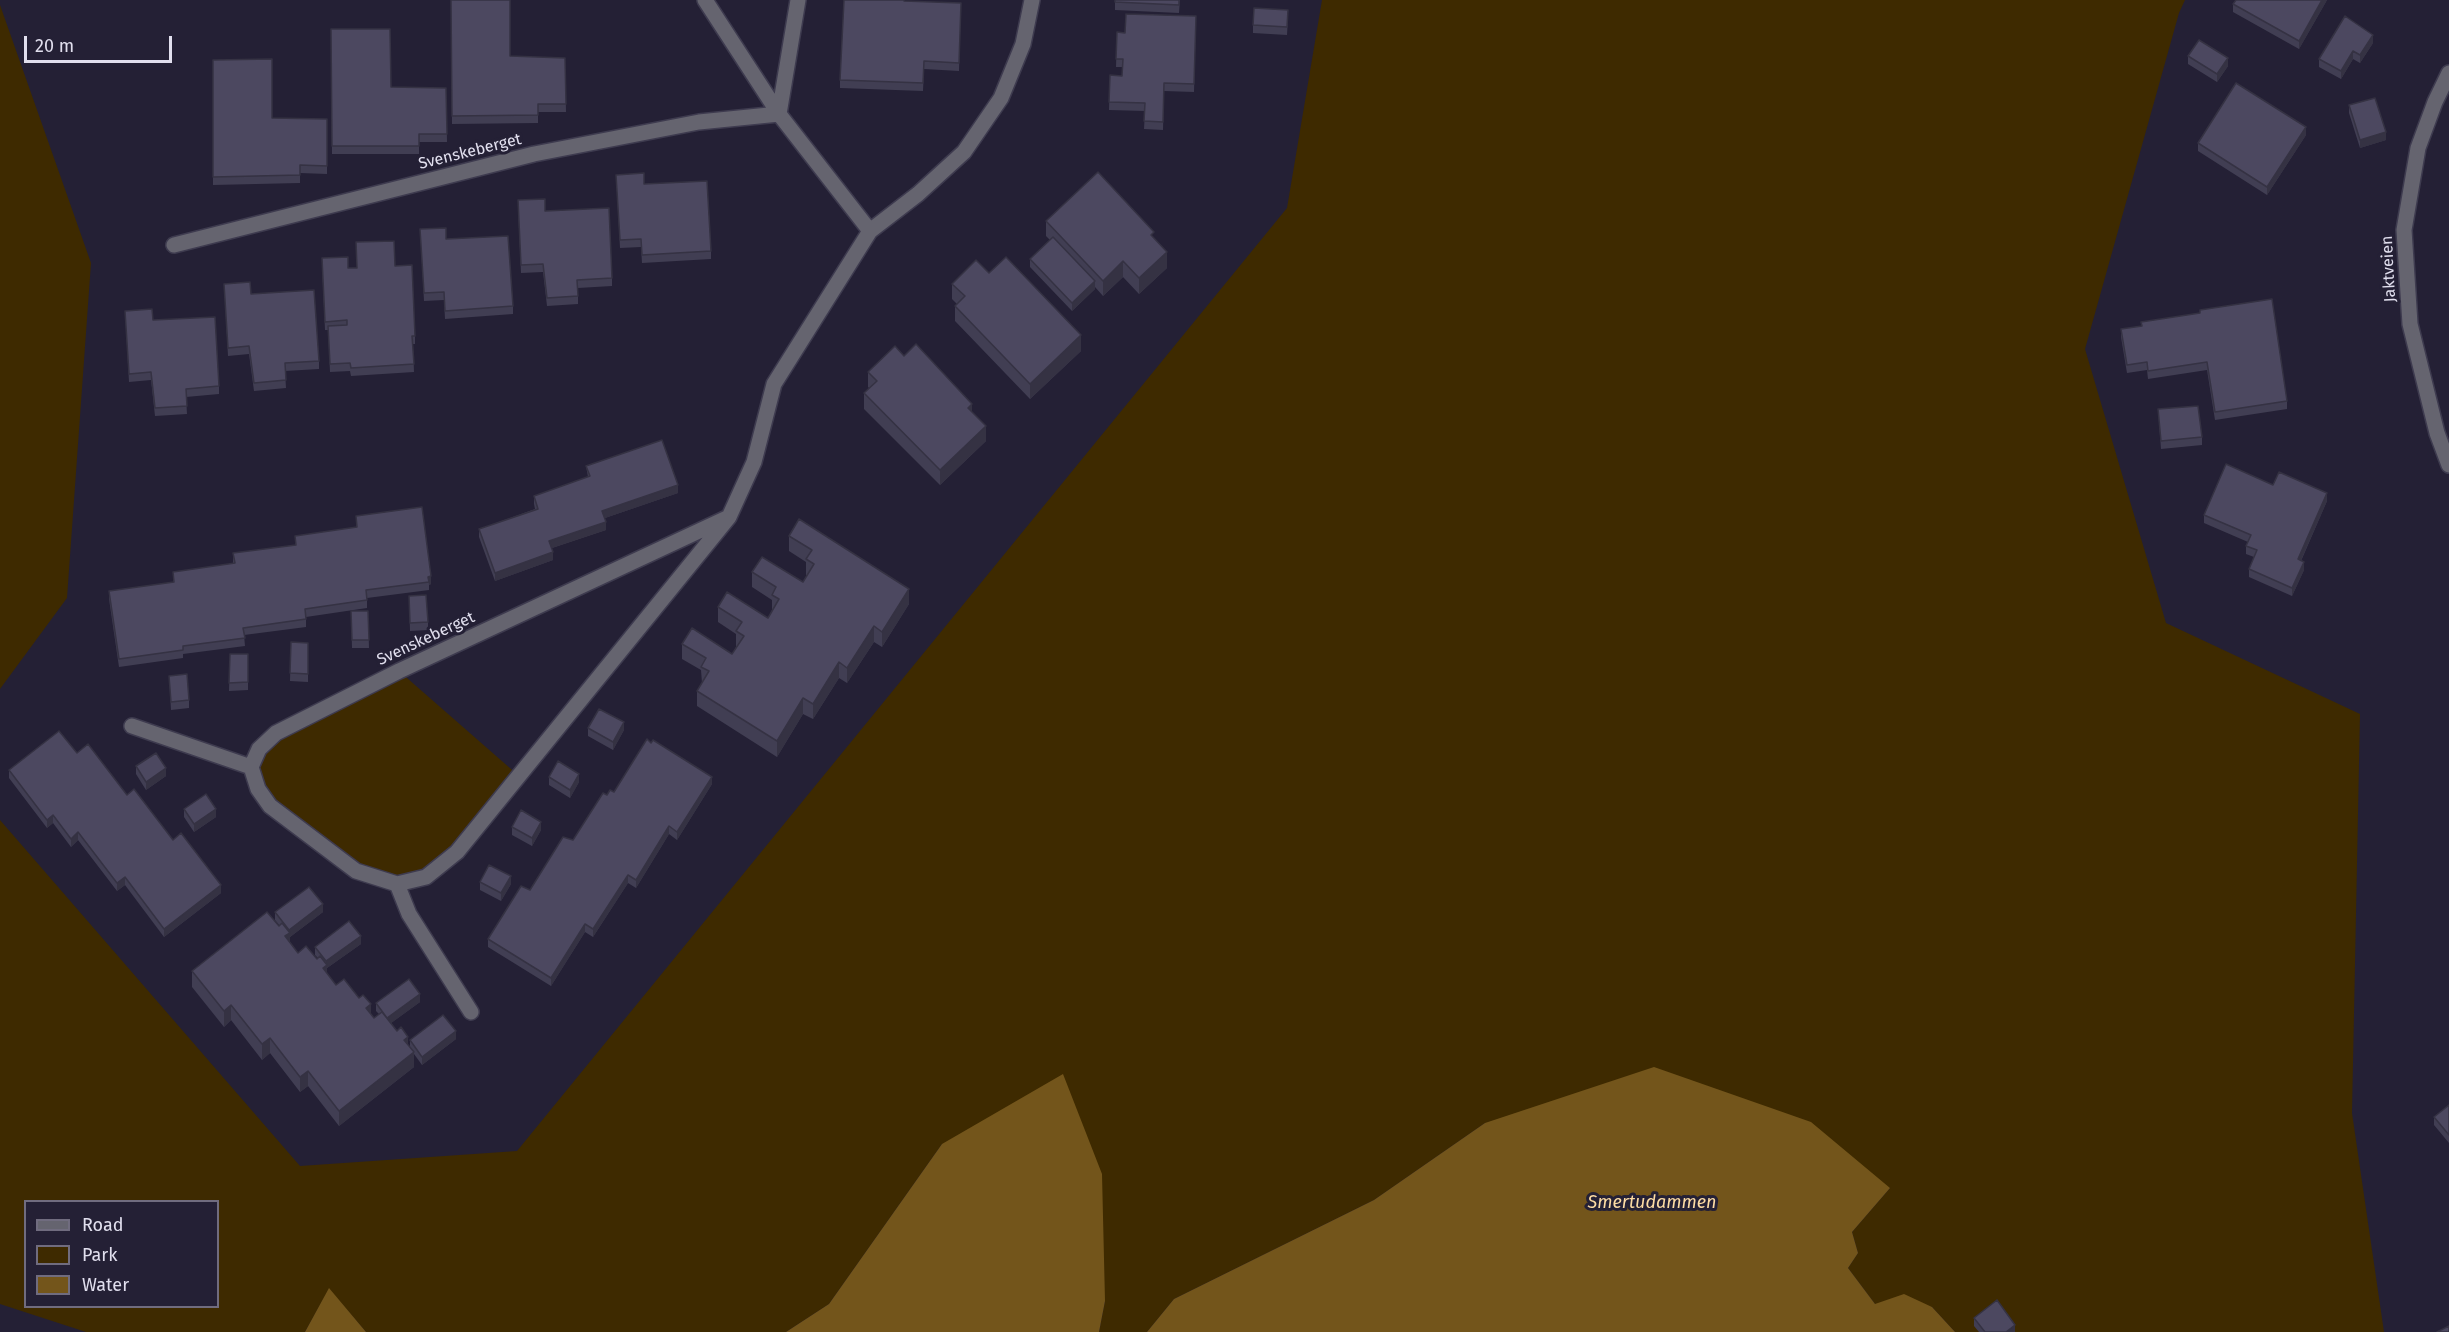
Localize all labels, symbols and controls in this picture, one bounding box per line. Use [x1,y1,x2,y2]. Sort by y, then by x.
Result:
scale bar [27,24,176,62]
text: 20 m [35,35,74,57]
street label: Svenskeberget [417,130,523,174]
street label: Jaktveien [2378,235,2400,303]
street label: Svenskeberget [374,608,478,670]
water label: Smertudammen [1588,1192,1716,1214]
legend [24,1200,219,1308]
text: Road [82,1214,124,1236]
text: Park [82,1244,117,1266]
text: Water [82,1274,129,1296]

